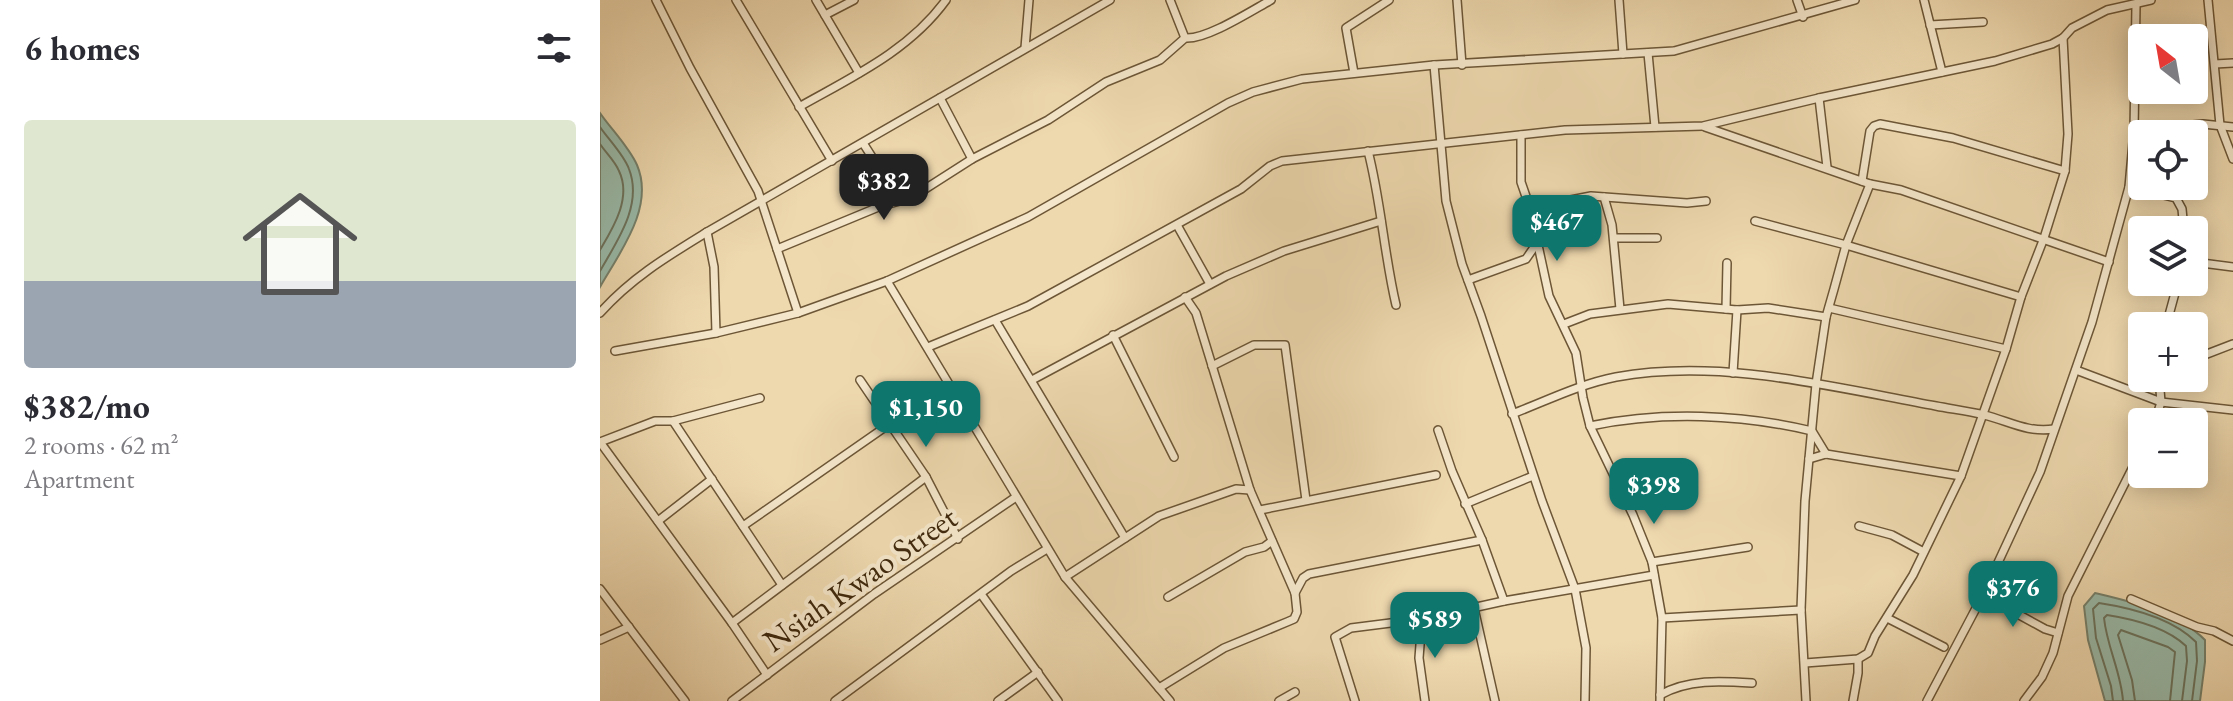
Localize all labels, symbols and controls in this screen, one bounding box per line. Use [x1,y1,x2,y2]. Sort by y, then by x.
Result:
north arrow [2128,24,2208,104]
map controls [2128,24,2208,488]
text: 6 homes [24,26,140,70]
icon: filters [532,26,576,70]
button: locate [2128,120,2208,200]
pin: $382 [837,154,931,222]
text: $382 [857,163,911,197]
icon: home [228,172,372,316]
pin: $467 [1510,195,1604,263]
text: $467 [1530,204,1584,238]
button: layers [2128,216,2208,296]
button: + [2128,312,2208,392]
pin: $1,150 [861,381,991,449]
text: $382/mo [24,384,150,428]
text: $1,150 [889,390,963,424]
button: − [2128,408,2208,488]
text: 2 rooms · 62 m² [24,428,179,462]
pin: $398 [1607,458,1701,526]
text: Apartment [24,462,134,496]
text: $398 [1627,467,1681,501]
street label: Nsiah Kwao Street [755,496,965,662]
pin: $376 [1966,561,2060,629]
text: $376 [1986,570,2040,604]
pin: $589 [1388,592,1482,660]
text: $589 [1408,601,1462,635]

